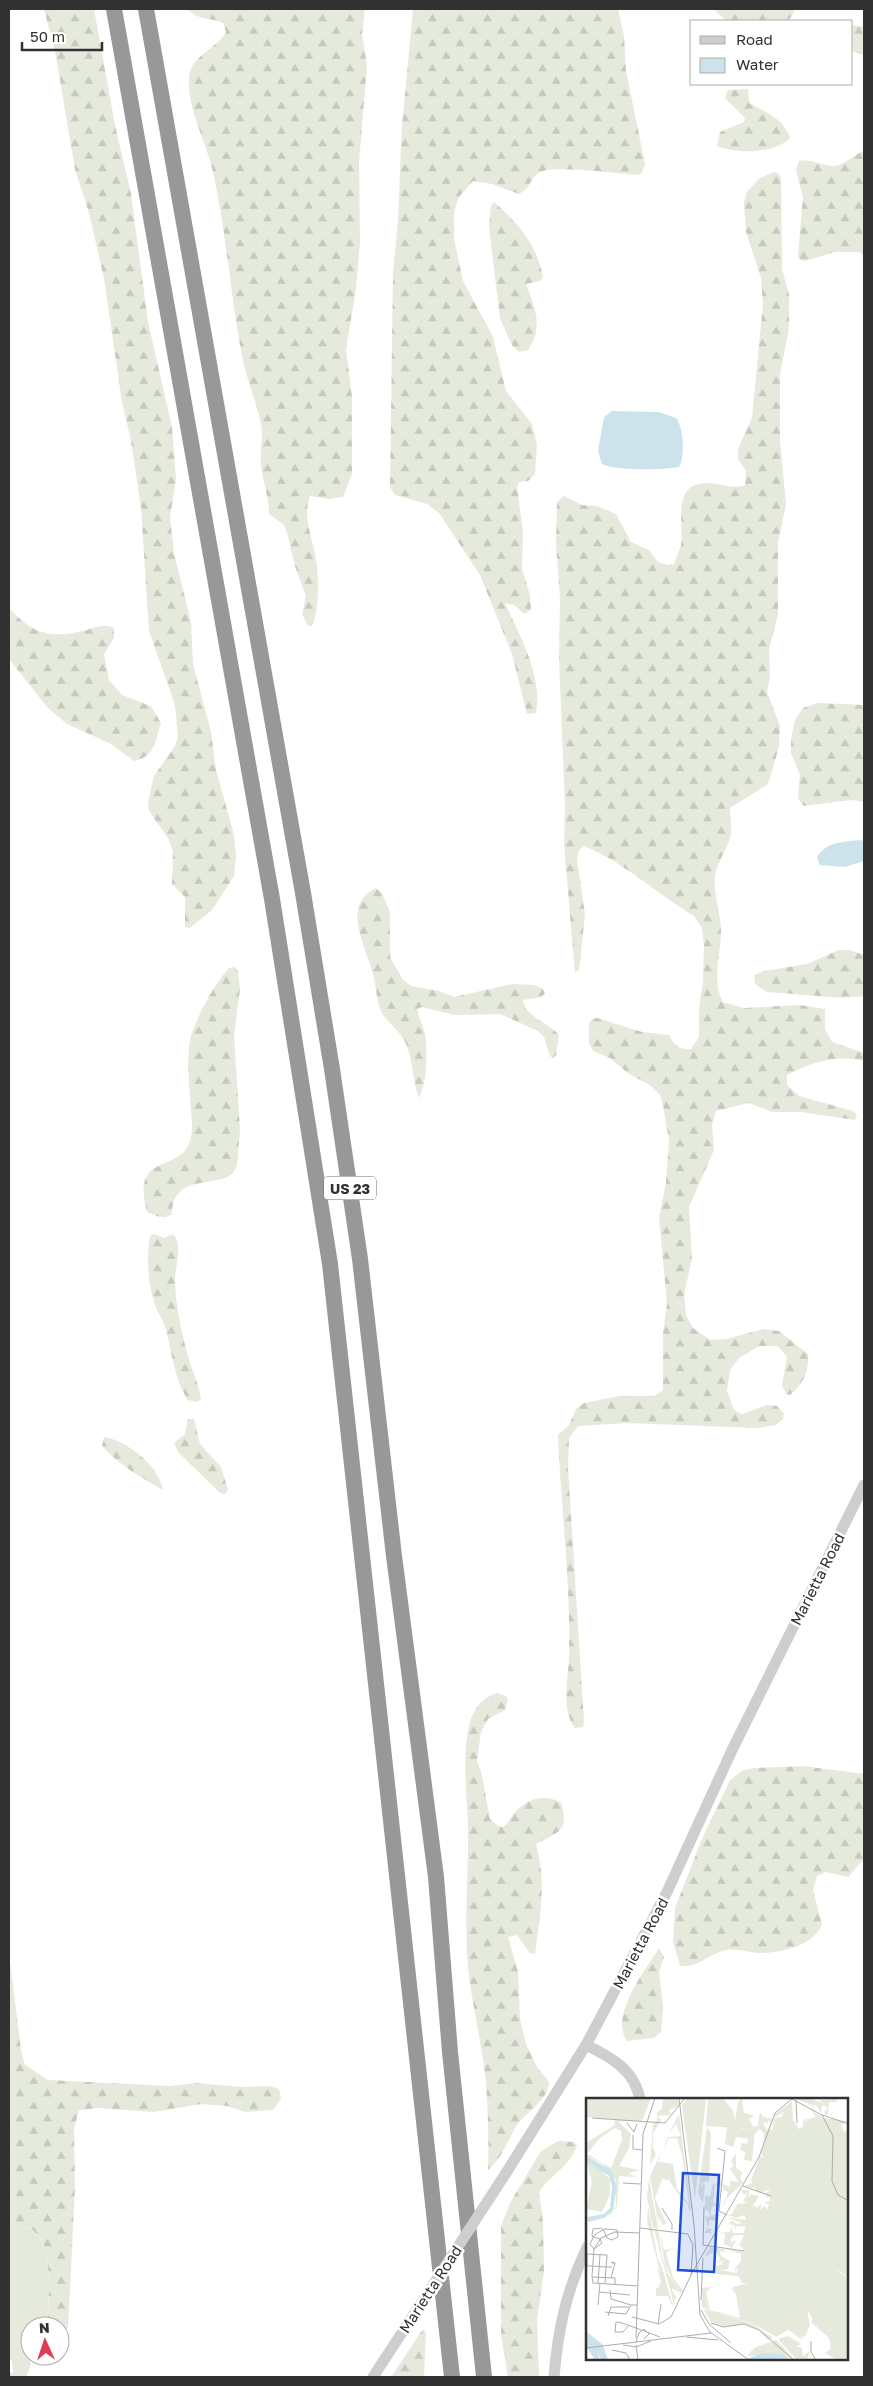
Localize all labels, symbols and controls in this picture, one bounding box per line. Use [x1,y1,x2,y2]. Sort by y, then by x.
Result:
scale bar [22,20,102,52]
legend [690,20,853,85]
text: 50 m [30,27,65,45]
text: Road [736,30,773,48]
text: Water [736,55,779,73]
road number: US 23 [324,1176,376,1200]
street label: Marietta Road [786,1530,848,1628]
street label: Marietta Road [608,1894,672,1992]
inset map [586,2098,848,2361]
street label: Marietta Road [395,2242,465,2336]
north arrow [20,2316,70,2366]
text: N [39,2319,50,2336]

